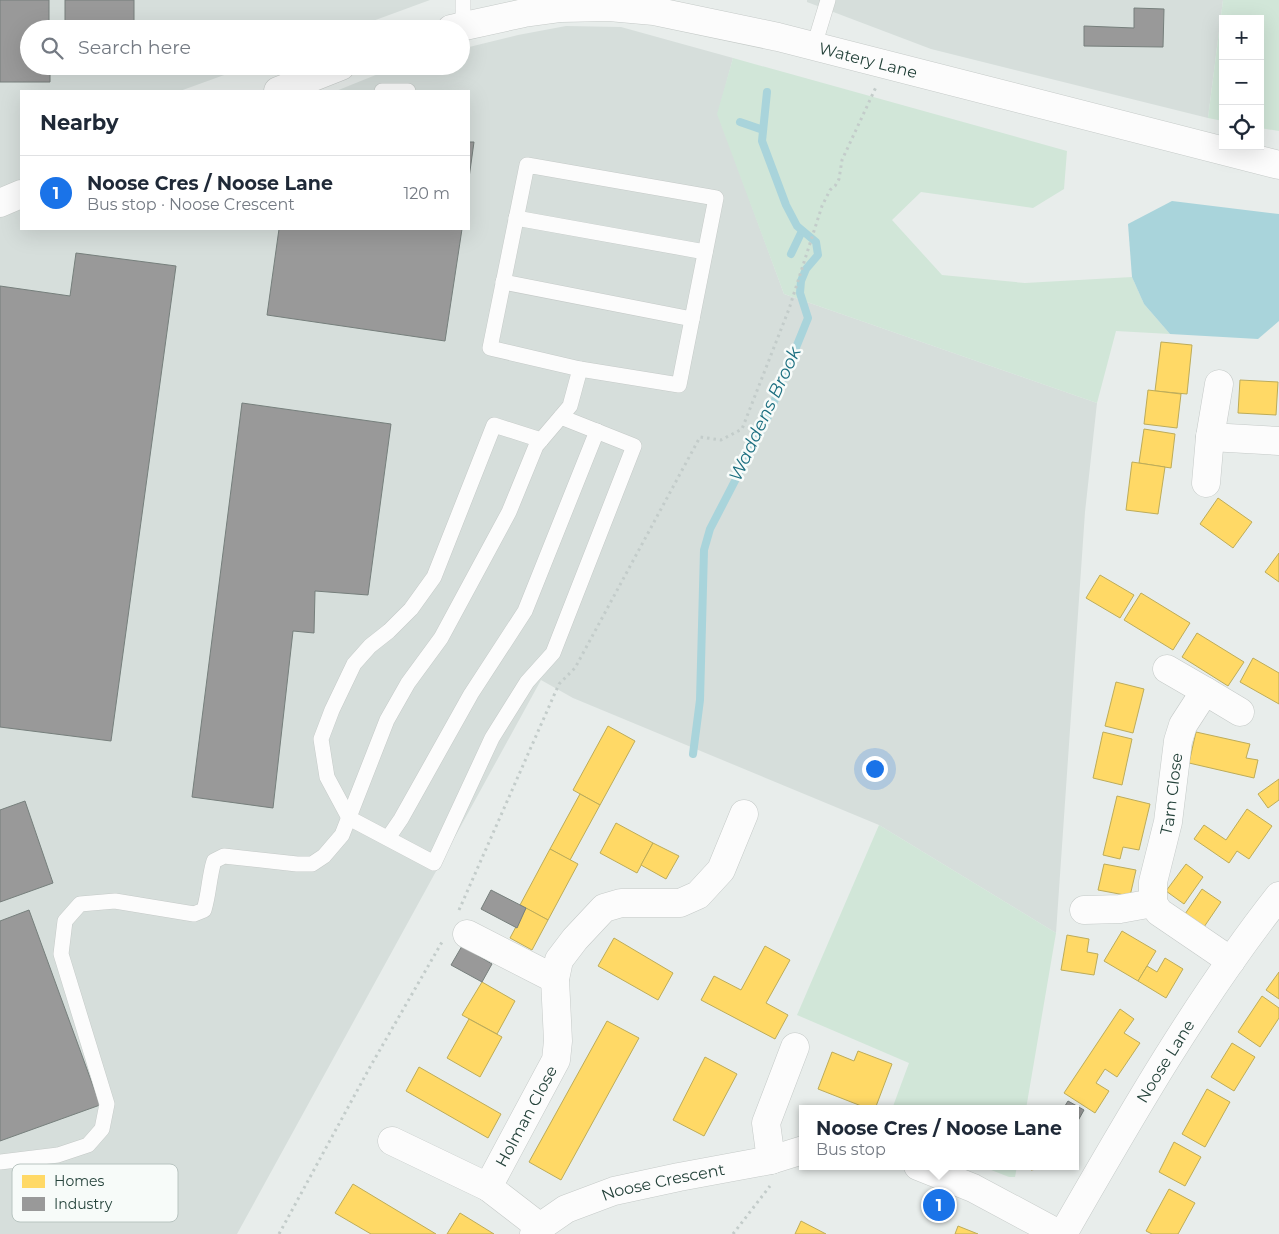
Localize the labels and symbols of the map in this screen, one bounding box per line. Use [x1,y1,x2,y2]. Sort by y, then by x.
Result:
street label: Watery Lane [817,39,919,82]
water label: Waddens Brook [724,342,806,485]
street label: Tarn Close [1156,752,1186,837]
your location [862,756,888,782]
street label: Noose Lane [1133,1016,1199,1106]
street label: Holman Close [492,1062,561,1170]
street label: Noose Crescent [599,1160,727,1205]
legend [12,1164,178,1222]
text: Homes [54,1172,104,1190]
pin: 1 [923,1186,955,1224]
text: Industry [54,1195,113,1213]

